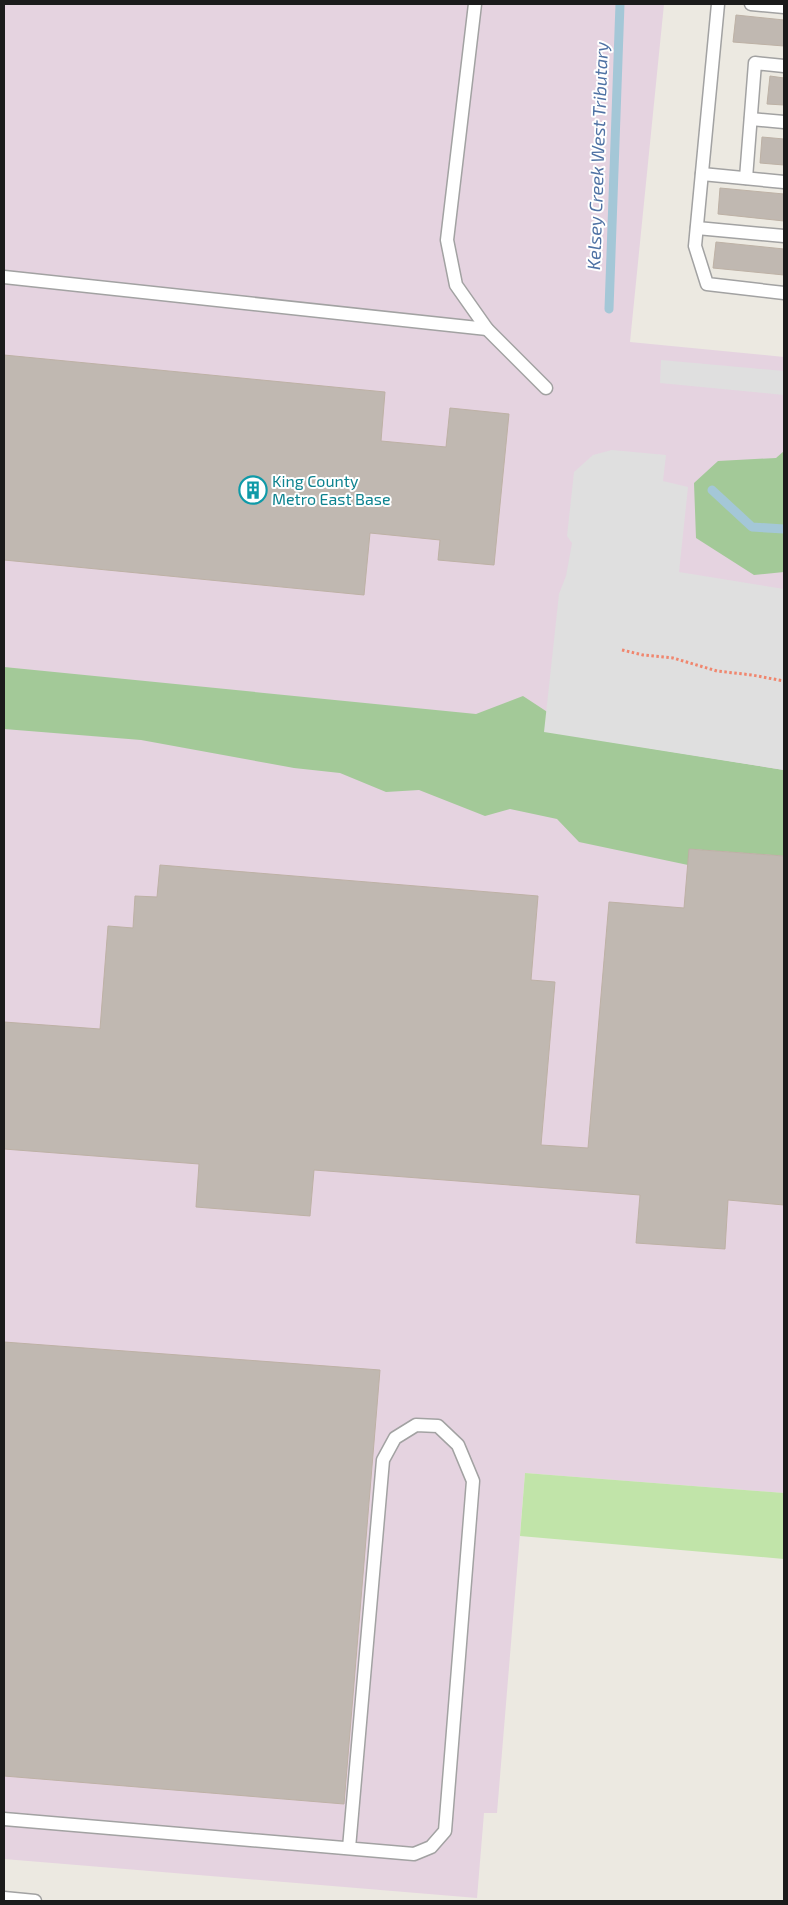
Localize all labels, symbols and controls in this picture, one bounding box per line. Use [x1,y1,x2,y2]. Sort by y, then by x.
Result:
water label: Kelsey Creek West Tributary [582,41,612,270]
place label: King County Metro East Base [272,471,391,508]
building icon: King County Metro East Base [238,475,268,505]

